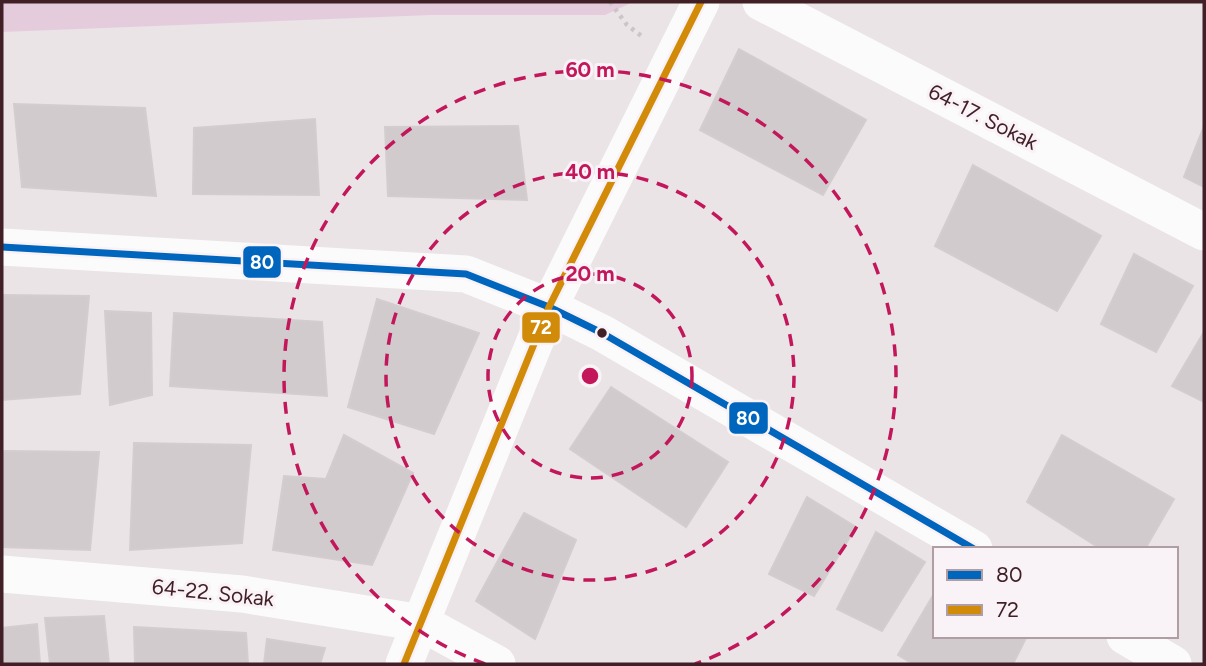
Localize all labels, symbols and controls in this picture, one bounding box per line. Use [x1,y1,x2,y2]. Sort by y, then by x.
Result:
text: 60 m [565,57,615,82]
street label: 64-17. Sokak [924,78,1043,155]
text: 40 m [565,159,615,184]
line badge: 80 [242,245,282,279]
text: 80 [250,251,274,274]
text: 20 m [565,261,615,286]
line badge: 72 [521,311,561,344]
text: 72 [530,316,552,339]
unlabelled marker [595,326,609,340]
centre of rings [578,364,602,388]
line badge: 80 [728,401,769,435]
text: 80 [736,407,760,430]
legend [933,547,1178,638]
text: 80 [996,562,1022,587]
street label: 64-22. Sokak [151,574,276,611]
text: 72 [996,597,1019,622]

